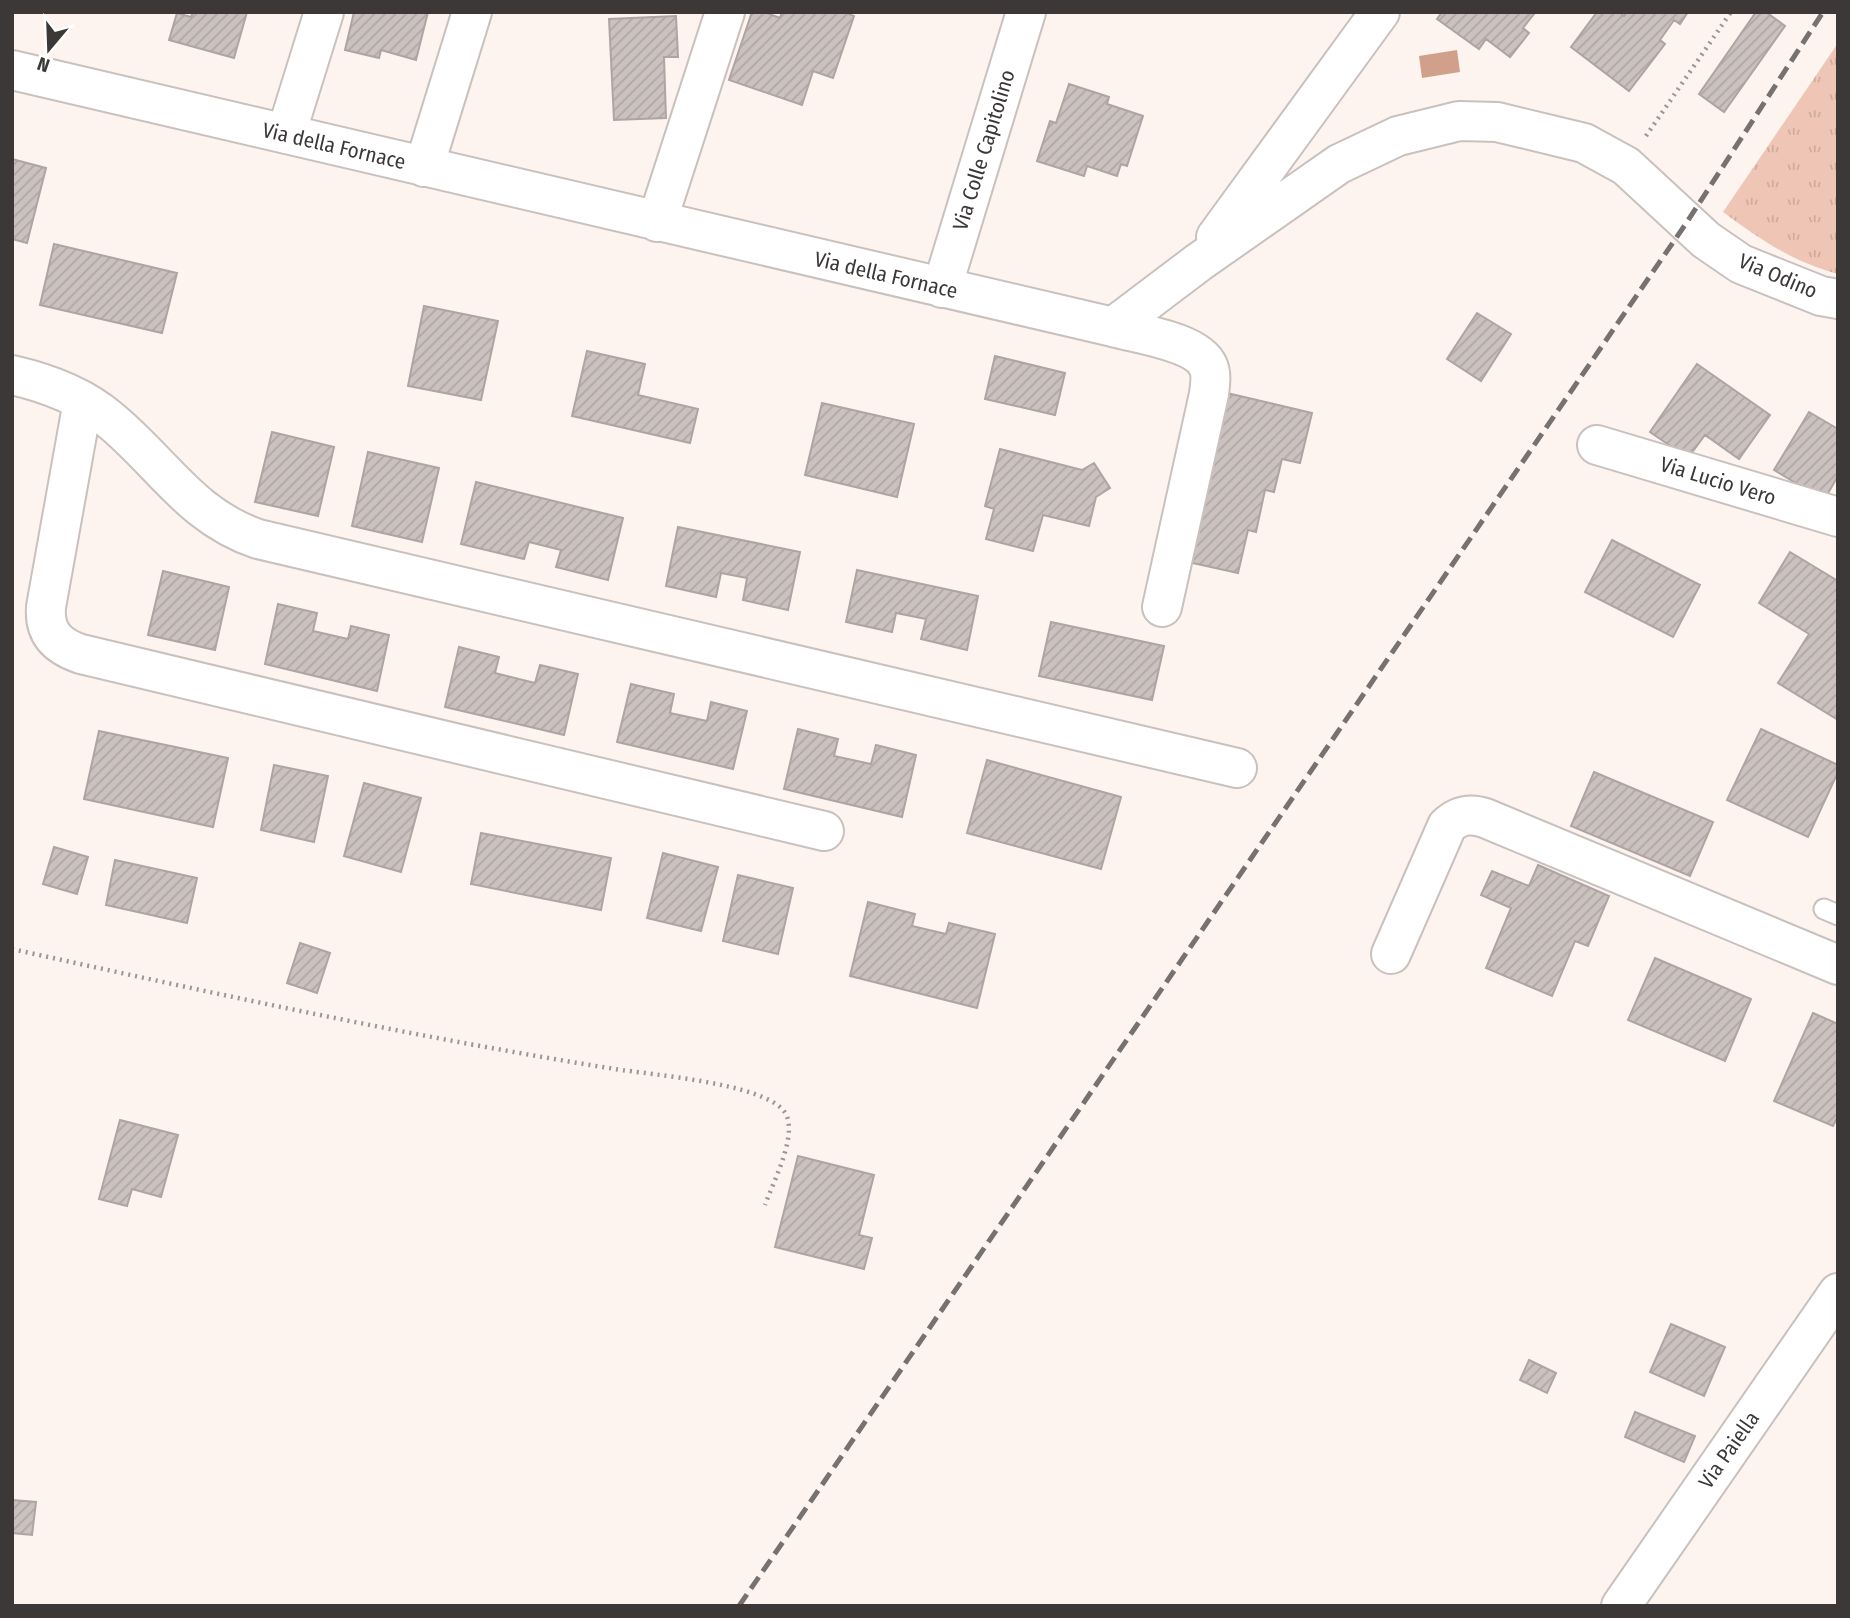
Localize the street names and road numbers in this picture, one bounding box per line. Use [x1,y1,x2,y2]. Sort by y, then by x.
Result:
street label: Via Colle Capitolino [947,67,1021,233]
street label: Via della Fornace [260,117,408,175]
street label: Via della Fornace [812,246,960,304]
street label: Via Odino [1735,248,1821,304]
street label: Via Lucio Vero [1657,451,1779,511]
street label: Via Paiella [1693,1406,1765,1494]

